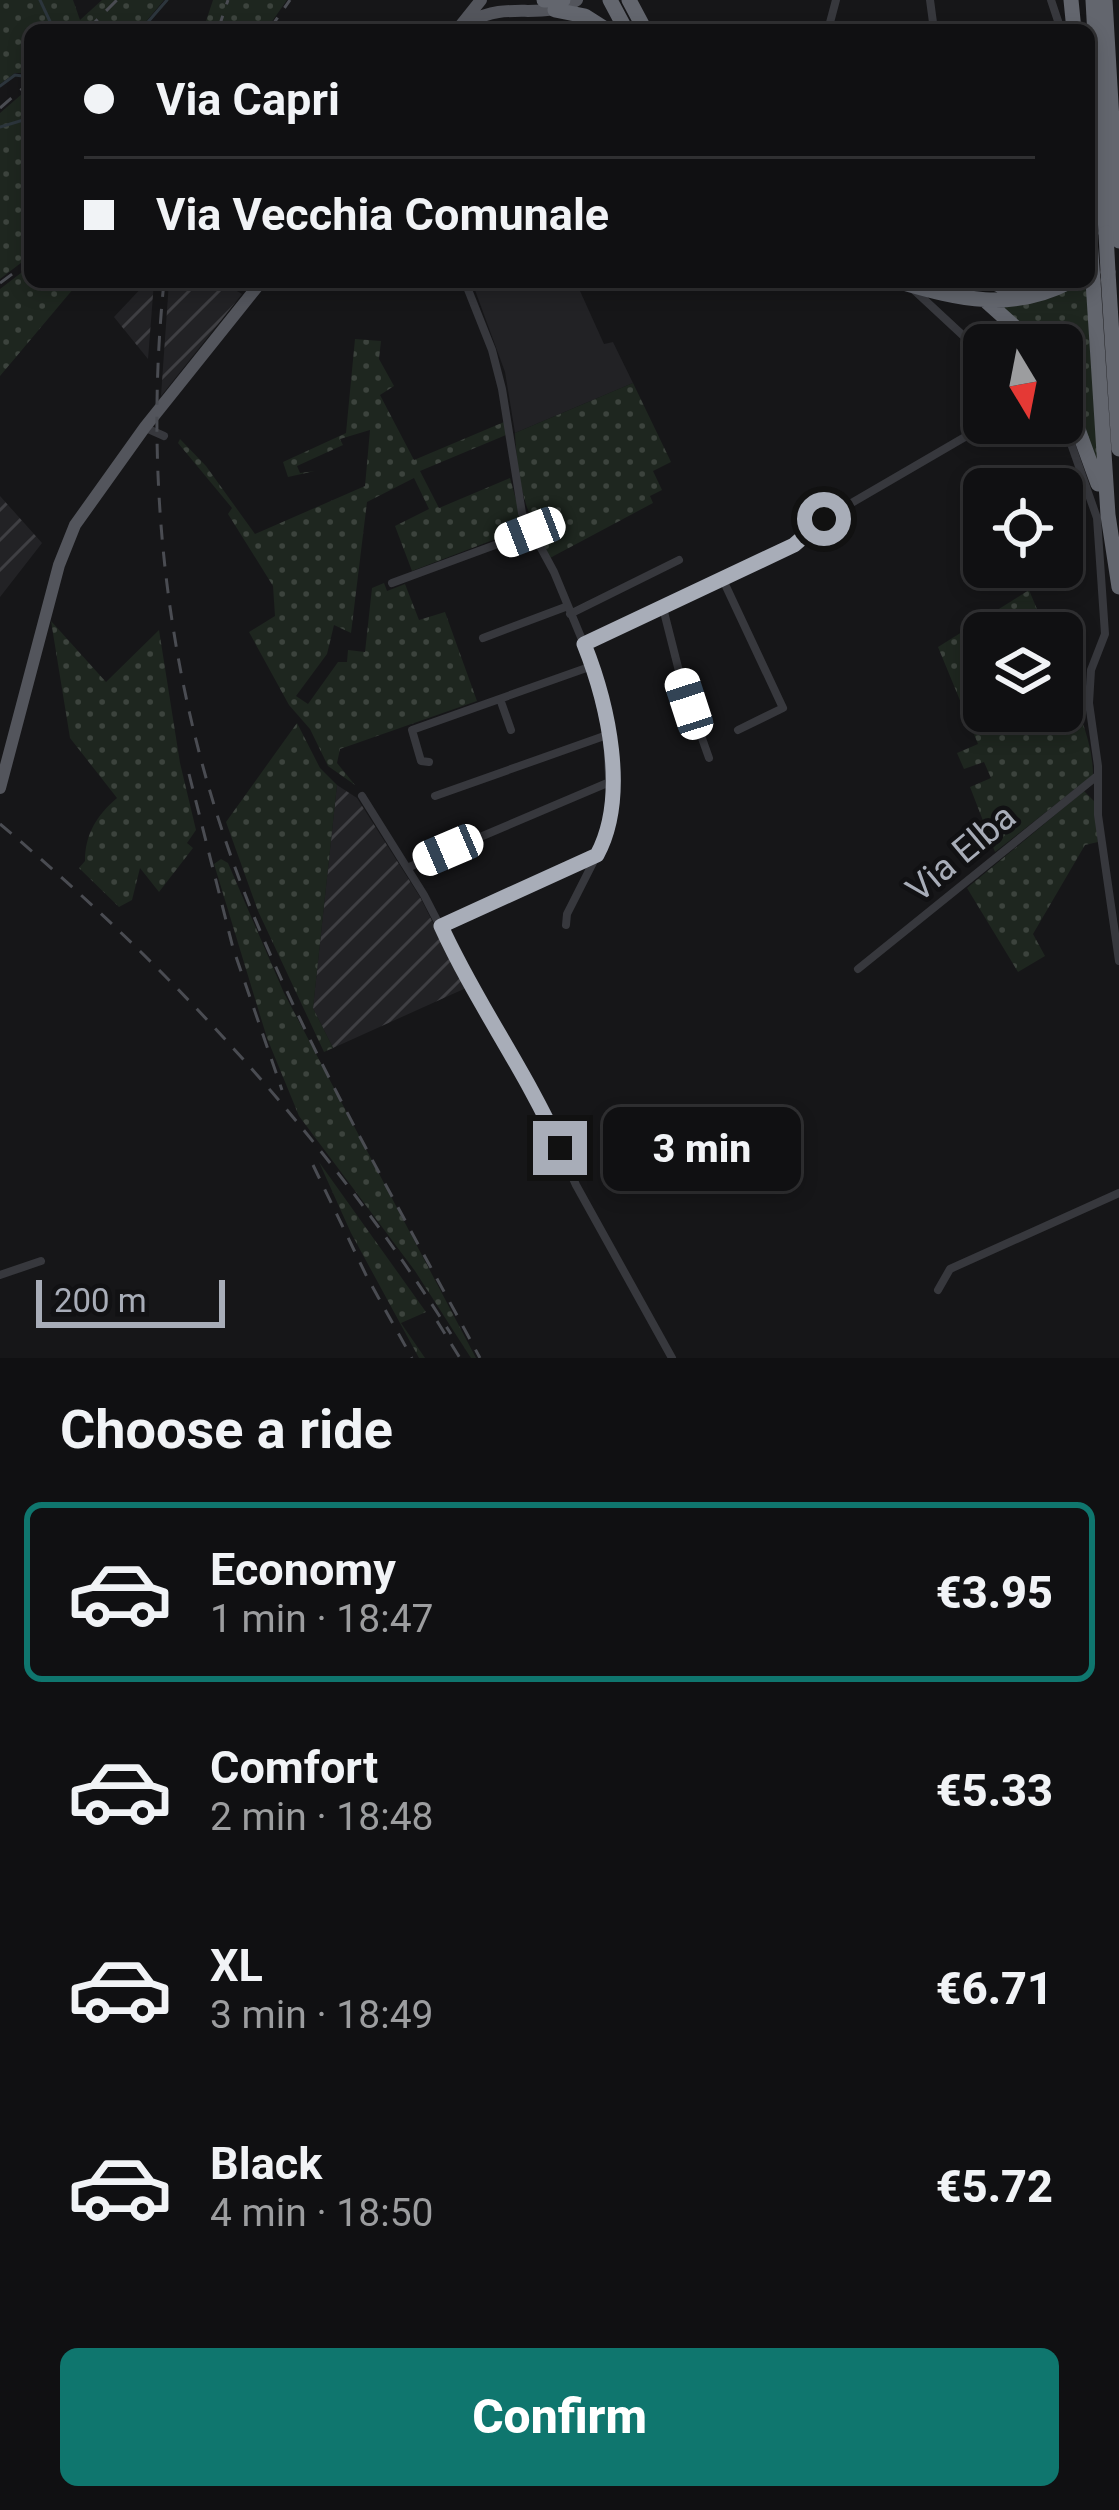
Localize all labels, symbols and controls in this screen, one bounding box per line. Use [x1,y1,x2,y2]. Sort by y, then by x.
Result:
text: Via Capri [156,73,340,126]
text: Via Vecchia Comunale [156,188,609,241]
north arrow [963,324,1083,444]
map controls [963,324,1083,732]
button: locate [963,468,1083,588]
route start [797,492,851,546]
car [490,502,570,562]
button: layers [963,612,1083,732]
car [661,664,717,744]
street label: Via Elba [898,795,1024,911]
car [408,819,488,881]
callout: 3 min [602,1106,800,1190]
route end [533,1121,587,1175]
text: 3 min [653,1126,751,1172]
scale bar [36,1274,225,1327]
text: 200 m [54,1281,147,1320]
text: Choose a ride [60,1398,393,1461]
icon: car [66,1538,174,1646]
text: Economy [210,1543,396,1596]
text: €3.95 [936,1566,1053,1619]
text: 1 min · 18:47 [210,1596,433,1642]
icon: car [66,1736,174,1844]
text: Comfort [210,1741,378,1794]
text: €5.33 [936,1764,1053,1817]
text: 2 min · 18:48 [210,1794,433,1840]
icon: car [66,1934,174,2042]
text: XL [210,1939,263,1992]
text: €6.71 [936,1962,1053,2015]
text: 3 min · 18:49 [210,1992,433,2038]
icon: car [66,2132,174,2240]
text: Black [210,2137,322,2190]
text: €5.72 [936,2160,1053,2213]
text: 4 min · 18:50 [210,2190,433,2236]
button: Confirm [60,2348,1059,2486]

